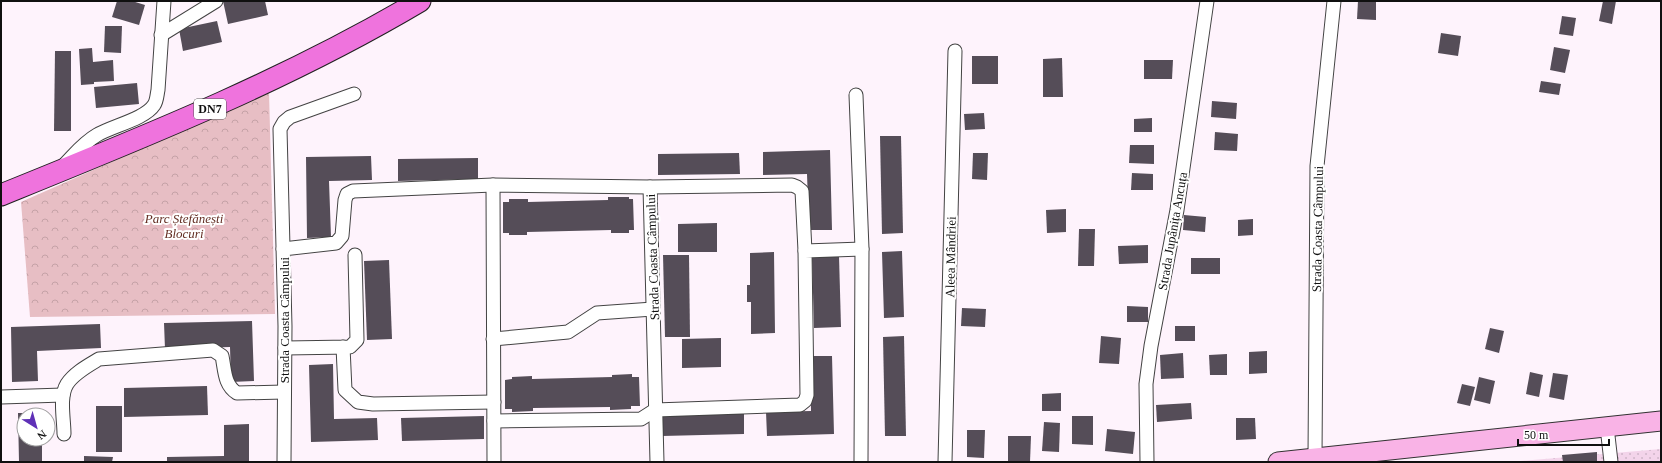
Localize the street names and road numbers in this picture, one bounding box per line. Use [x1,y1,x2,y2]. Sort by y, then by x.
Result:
road number: DN7 [194,99,226,119]
street label: Strada Coasta Câmpului [1309,165,1326,292]
street label: Strada Jupânița Ancuța [1155,171,1190,291]
street label: Strada Coasta Câmpului [643,193,662,320]
street label: Aleea Mândriei [942,216,959,298]
street label: Strada Coasta Câmpului [277,256,292,383]

